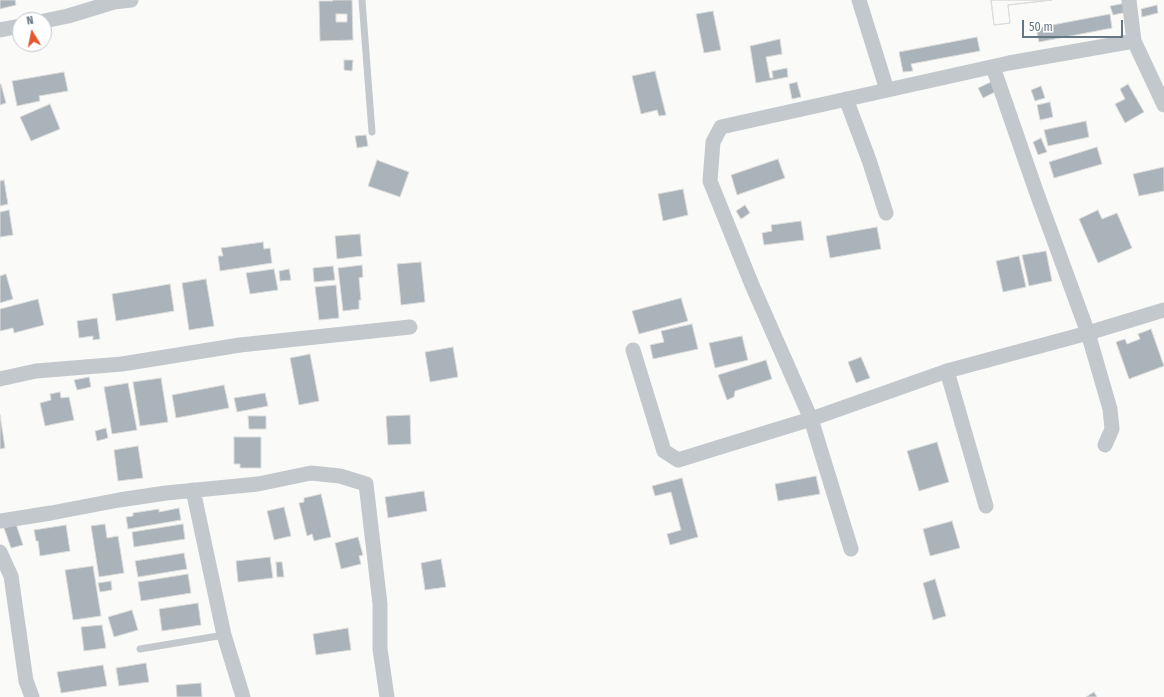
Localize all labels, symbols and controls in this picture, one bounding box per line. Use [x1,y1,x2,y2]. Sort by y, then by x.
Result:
north arrow [12,12,52,52]
scale bar [1024,12,1125,38]
text: N [26,14,34,28]
text: 50 m [1029,20,1053,34]

